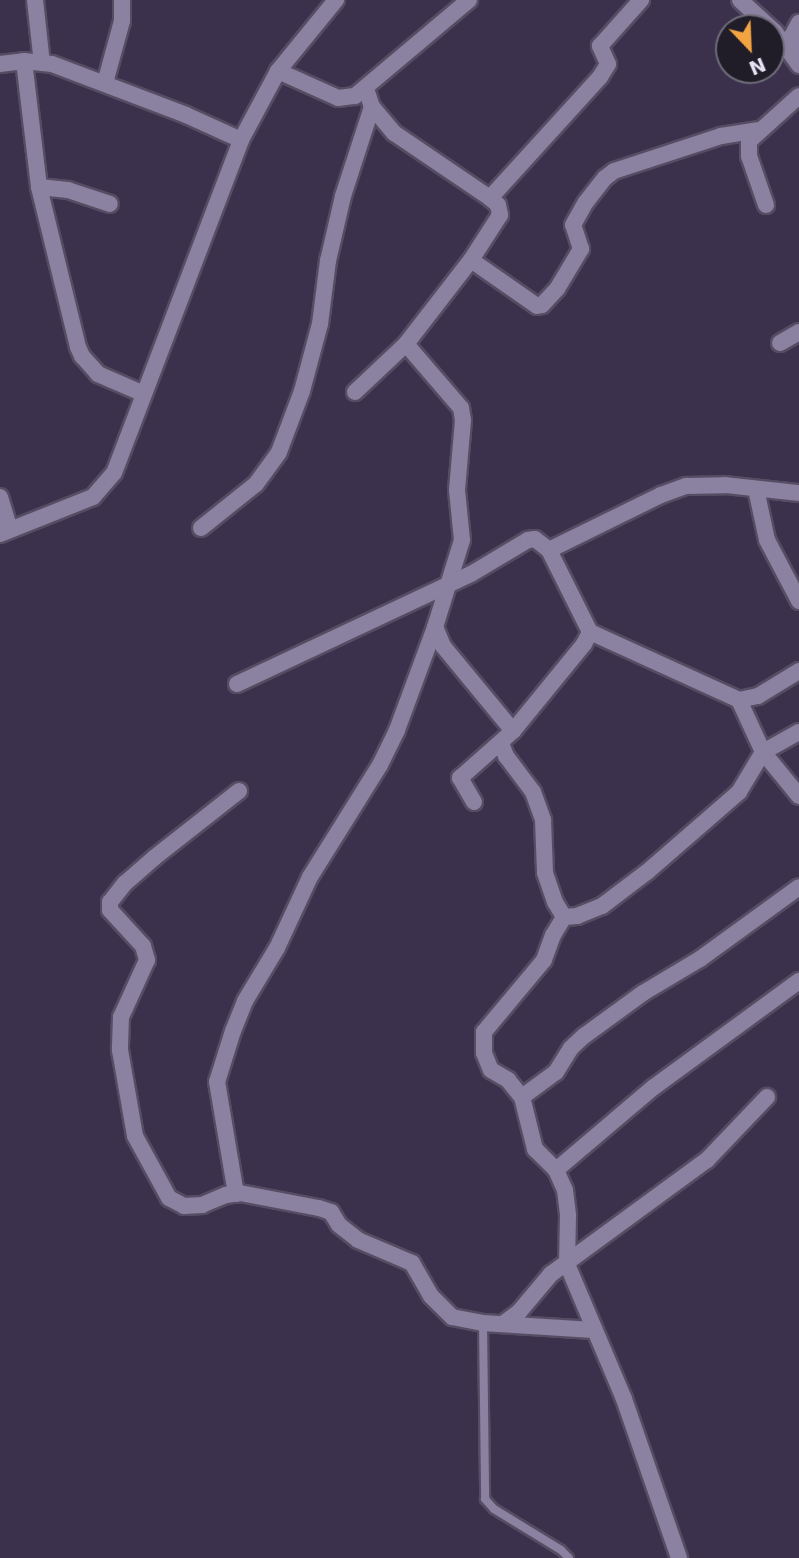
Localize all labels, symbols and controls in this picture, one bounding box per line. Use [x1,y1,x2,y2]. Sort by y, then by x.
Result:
north arrow [715,14,785,84]
text: N [746,53,769,80]

